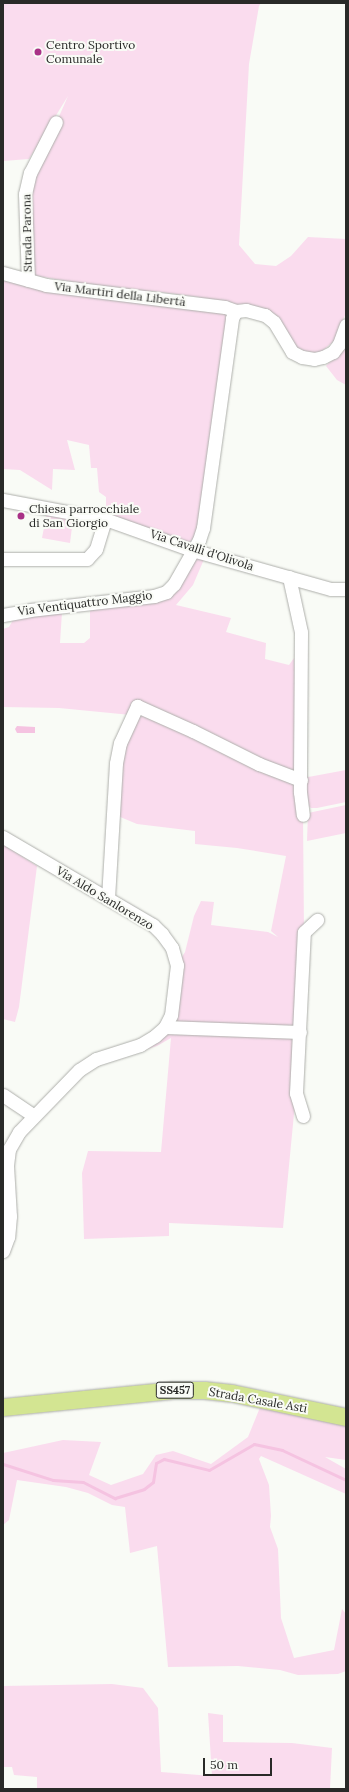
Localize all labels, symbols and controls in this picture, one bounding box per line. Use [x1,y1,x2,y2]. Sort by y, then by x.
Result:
place label: Centro Sportivo Comunale [46,38,135,66]
marker: Centro Sportivo Comunale [33,47,43,57]
street label: Strada Parona [19,194,35,272]
street label: Via Martiri della Libertà [54,279,186,309]
place label: Chiesa parrocchiale di San Giorgio [29,502,139,530]
marker: Chiesa parrocchiale di San Giorgio [16,511,26,521]
street label: Via Cavalli d'Olivola [148,526,256,574]
street label: Via Ventiquattro Maggio [17,588,153,618]
street label: Via Aldo Sanlorenzo [54,863,156,933]
road number: SS457 [155,1381,195,1399]
street label: Strada Casale Asti [208,1384,308,1416]
scale bar [205,1750,274,1776]
text: 50 m [210,1757,238,1772]

